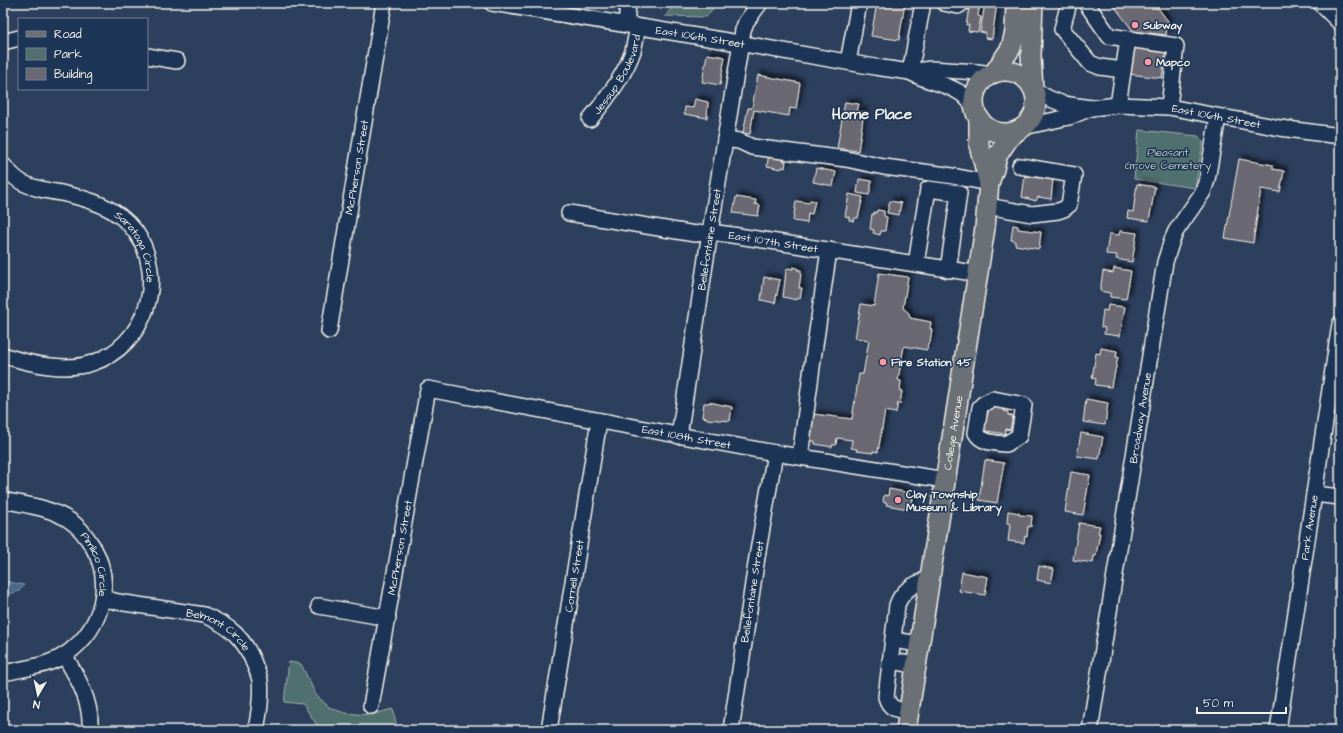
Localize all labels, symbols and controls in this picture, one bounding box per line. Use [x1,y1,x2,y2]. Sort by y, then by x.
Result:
legend [18,18,148,90]
place label: Subway [1142,18,1183,35]
marker: Subway [1130,20,1140,30]
street label: East 106th Street [655,22,747,52]
text: Road [54,26,82,43]
street label: Jessup Boulevard [589,33,644,117]
text: Park [54,46,82,63]
place label: Mapco [1156,55,1191,71]
marker: Mapco [1143,57,1153,67]
text: Building [54,66,92,84]
street label: East 106th Street [1171,100,1263,132]
district label: Home Place [832,104,912,125]
street label: McPherson Street [341,118,372,216]
park label: Pleasant Grove Cemetery [1125,145,1211,174]
street label: Bellefontaine Street [694,187,725,291]
street label: Saratoga Circle [112,207,158,283]
street label: East 107th Street [728,227,820,256]
place label: Fire Station 45 [891,355,972,370]
marker: Fire Station 45 [878,357,888,367]
street label: Broadway Avenue [1125,371,1155,465]
street label: College Avenue [940,394,966,471]
street label: East 108th Street [641,421,733,452]
place label: Clay Township Museum & Library [906,487,1003,517]
street label: Park Avenue [1297,494,1321,561]
marker: Clay Township Museum & Library [893,495,903,505]
street label: McPherson Street [384,498,415,596]
street label: Pimlico Circle [77,528,111,597]
street label: Cornell Street [561,538,587,613]
street label: Bellefontaine Street [737,539,767,644]
street label: Belmont Circle [185,605,254,654]
north arrow [18,675,58,715]
scale bar [1197,689,1286,715]
text: 50 m [1203,695,1234,712]
text: N [32,696,41,712]

